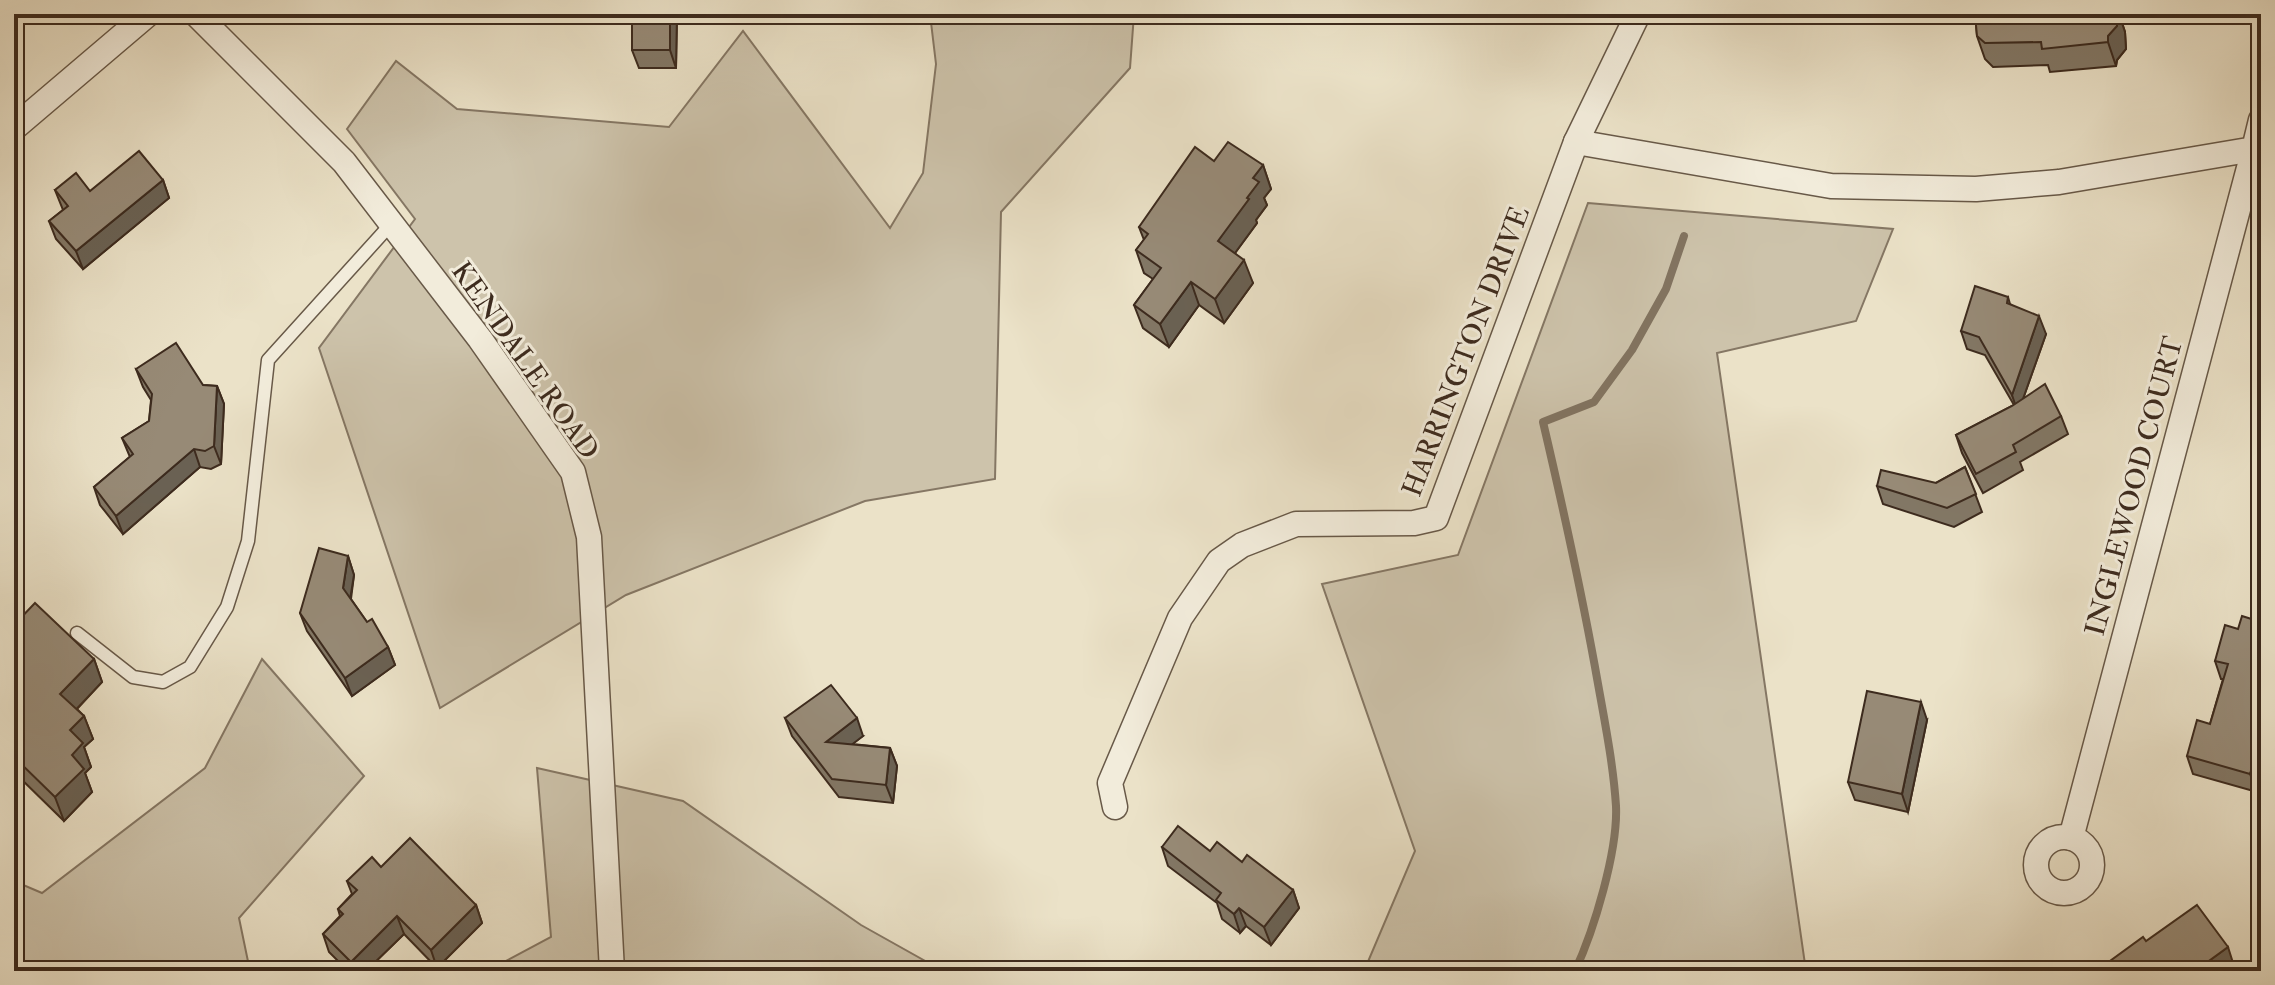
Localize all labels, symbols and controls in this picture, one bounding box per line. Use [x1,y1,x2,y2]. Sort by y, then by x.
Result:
street label: HARRINGTON DRIVE [1395,201,1538,502]
street label: KENDALE ROAD [443,255,606,467]
street label: INGLEWOOD COURT [2078,333,2191,640]

